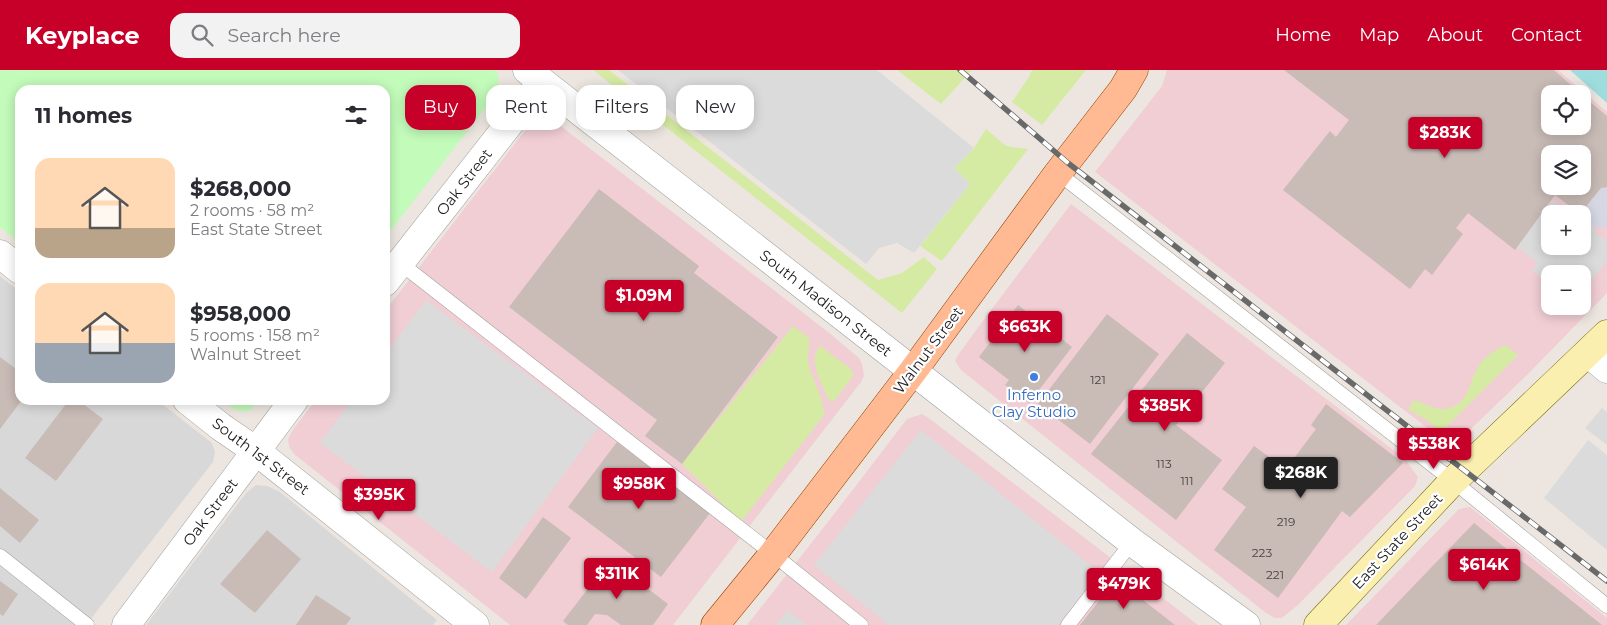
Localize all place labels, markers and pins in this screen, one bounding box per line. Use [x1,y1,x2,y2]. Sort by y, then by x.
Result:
pin: $283K [1410,116,1480,159]
pin: $1.09M [603,280,685,322]
pin: $663K [990,310,1060,353]
marker: Inferno Clay Studio [1028,371,1040,383]
place label: Inferno Clay Studio [992,385,1076,421]
pin: $385K [1130,390,1200,432]
pin: $538K [1399,428,1469,470]
pin: $268K [1266,456,1336,499]
pin: $958K [604,468,674,510]
pin: $395K [344,478,414,521]
pin: $614K [1449,548,1519,591]
pin: $311K [582,558,652,600]
pin: $479K [1089,568,1159,610]

